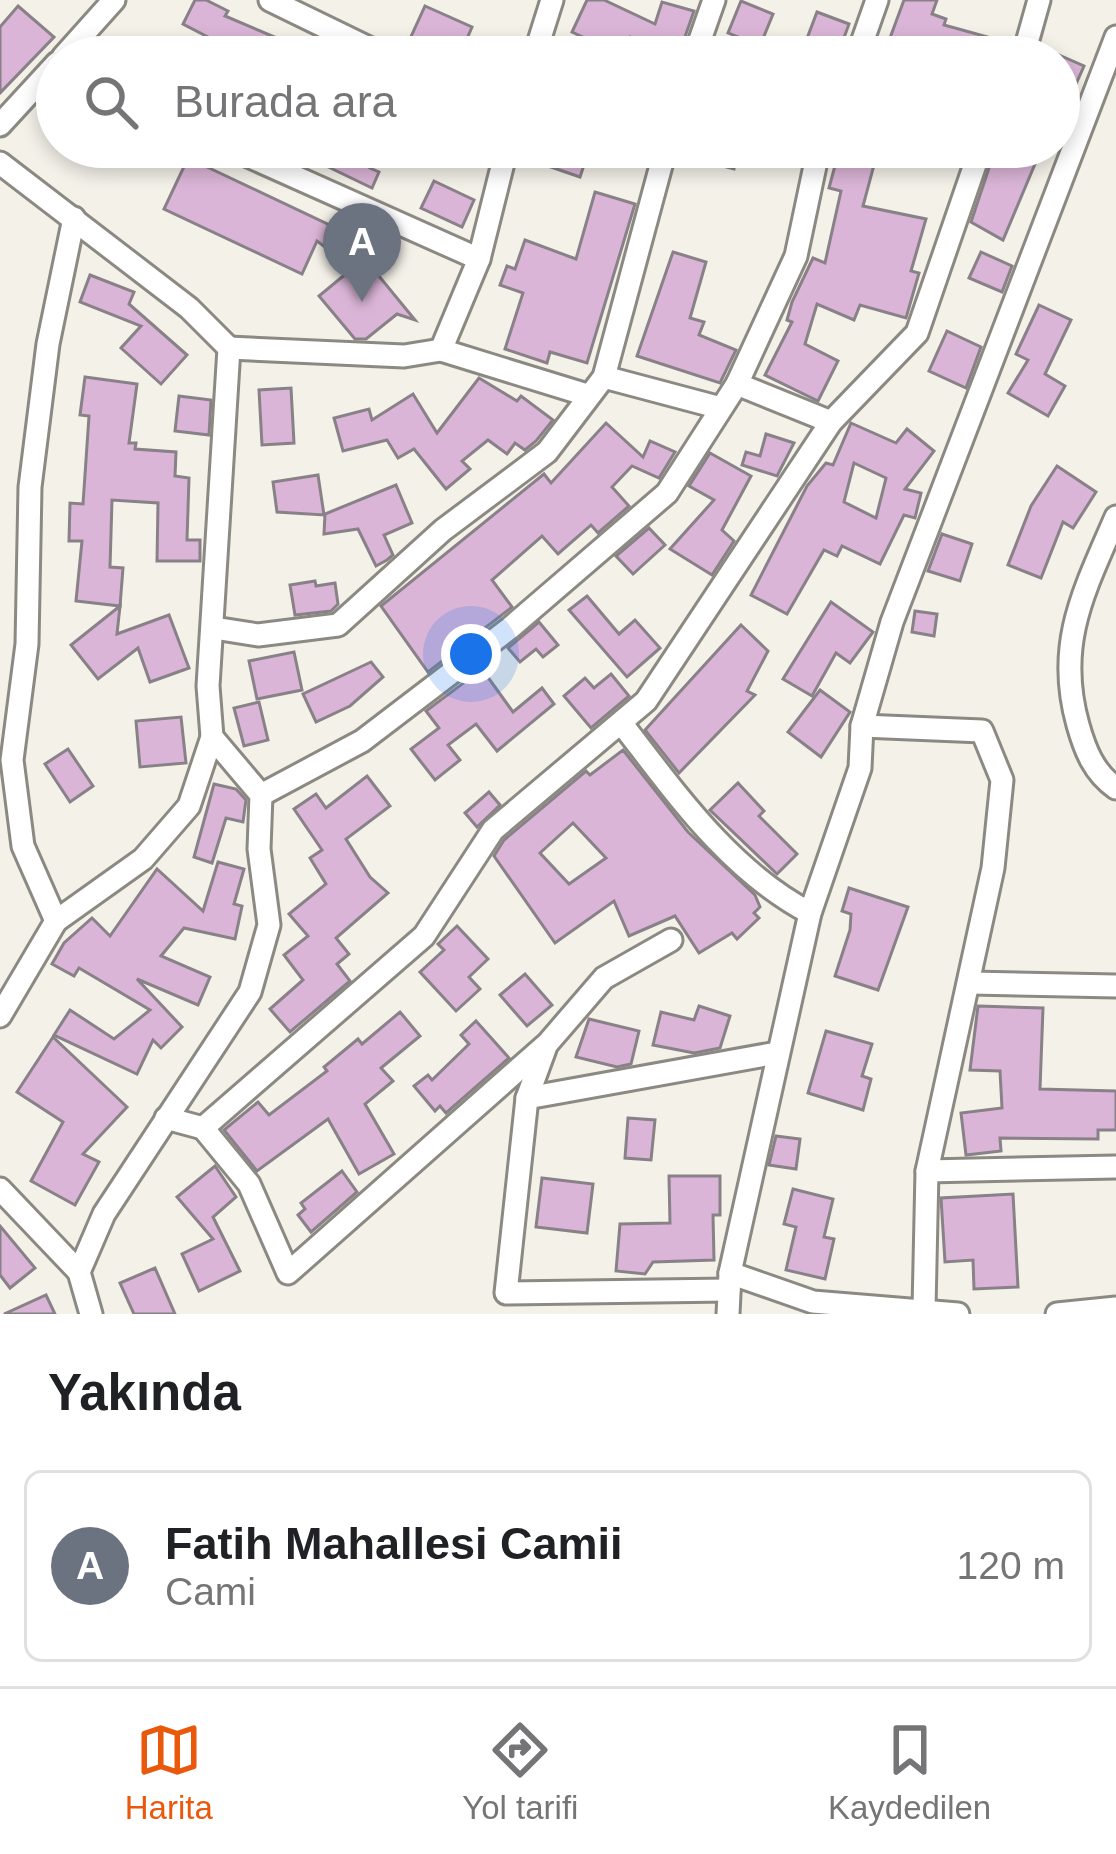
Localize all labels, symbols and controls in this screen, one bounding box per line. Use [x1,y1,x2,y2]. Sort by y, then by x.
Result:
search box [36,36,1080,168]
icon: search [78,69,144,135]
text: Burada ara [174,76,397,127]
pin: A [323,203,401,302]
your location [441,624,501,684]
text: Yakında [48,1364,241,1421]
text: Fatih Mahallesi Camii [165,1518,623,1569]
text: A [76,1544,104,1587]
text: 120 m [957,1544,1065,1587]
text: Cami [165,1570,256,1613]
tab: Harita [125,1717,213,1827]
tab: Yol tarifi [462,1717,578,1827]
tab: Kaydedilen [828,1717,991,1827]

